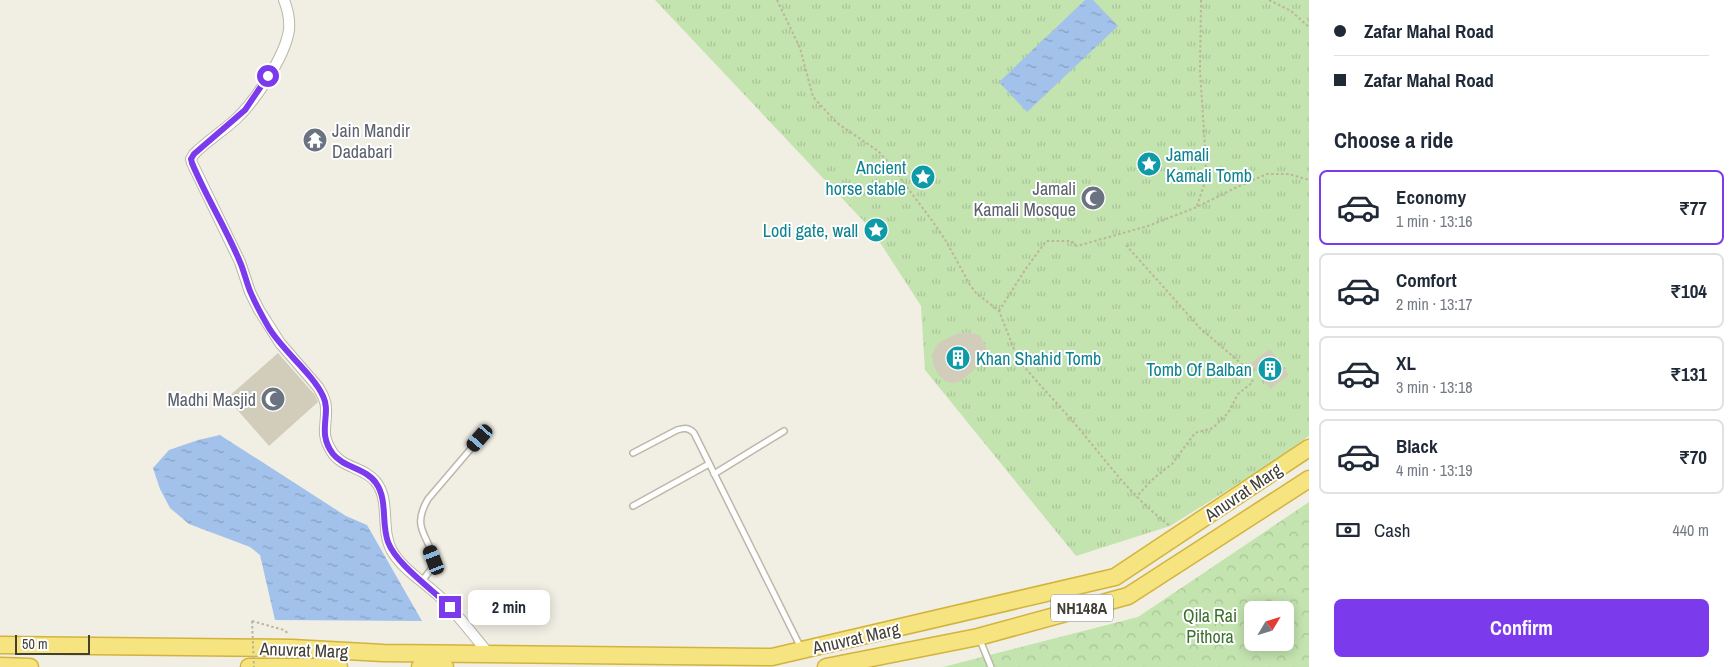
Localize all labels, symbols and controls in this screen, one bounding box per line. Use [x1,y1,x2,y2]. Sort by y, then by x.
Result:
text: Zafar Mahal Road [1364,18,1494,44]
route start [257,65,279,87]
text: Zafar Mahal Road [1364,67,1494,93]
place label: Jain Mandir Dadabari [332,118,410,164]
text: Choose a ride [1334,125,1453,155]
temple icon: Jain Mandir Dadabari [302,127,328,153]
place label: Jamali Kamali Tomb [1166,142,1252,188]
place icon: Jamali Kamali Tomb [1136,151,1162,177]
place label: Ancient horse stable [826,155,906,201]
place icon: Ancient horse stable [910,164,936,190]
place label: Jamali Kamali Mosque [973,176,1076,222]
text: Economy [1396,184,1466,210]
mosque icon: Jamali Kamali Mosque [1080,185,1106,211]
icon: car [1336,185,1381,230]
text: ₹77 [1679,195,1707,221]
text: 1 min · 13:16 [1396,210,1473,232]
place icon: Lodi gate, wall [863,217,889,243]
place label: Lodi gate, wall [763,218,858,243]
text: Comfort [1396,267,1457,293]
icon: car [1336,268,1381,313]
text: ₹104 [1670,278,1707,304]
text: 2 min · 13:17 [1396,293,1473,315]
building icon: Khan Shahid Tomb [945,345,971,371]
place label: Khan Shahid Tomb [976,346,1101,371]
text: XL [1396,350,1416,376]
icon: car [1336,351,1381,396]
building icon: Tomb Of Balban [1257,356,1283,382]
place label: Tomb Of Balban [1146,357,1252,382]
text: ₹131 [1670,361,1707,387]
text: 3 min · 13:18 [1396,376,1473,398]
mosque icon: Madhi Masjid [260,386,286,412]
place label: Madhi Masjid [167,387,256,412]
car [464,422,495,454]
text: Black [1396,433,1438,459]
icon: car [1336,434,1381,479]
text: ₹70 [1679,444,1707,470]
street label: Anuvrat Marg [1198,456,1287,528]
text: 4 min · 13:19 [1396,459,1473,481]
icon: cash [1334,516,1362,544]
text: Cash [1374,517,1410,543]
text: 440 m [1673,519,1709,541]
car [421,543,446,577]
callout: 2 min [468,590,550,624]
road number: NH148A [1051,594,1113,622]
route end [439,596,461,618]
text: 2 min [492,596,526,618]
button: Confirm [1334,599,1709,657]
north arrow [1244,601,1294,651]
map controls [1244,601,1294,651]
park label: Qila Rai Pithora [1183,603,1237,649]
street label: Anuvrat Marg [809,616,903,660]
scale bar [15,632,90,655]
text: 50 m [22,635,48,653]
street label: Anuvrat Marg [258,636,349,664]

